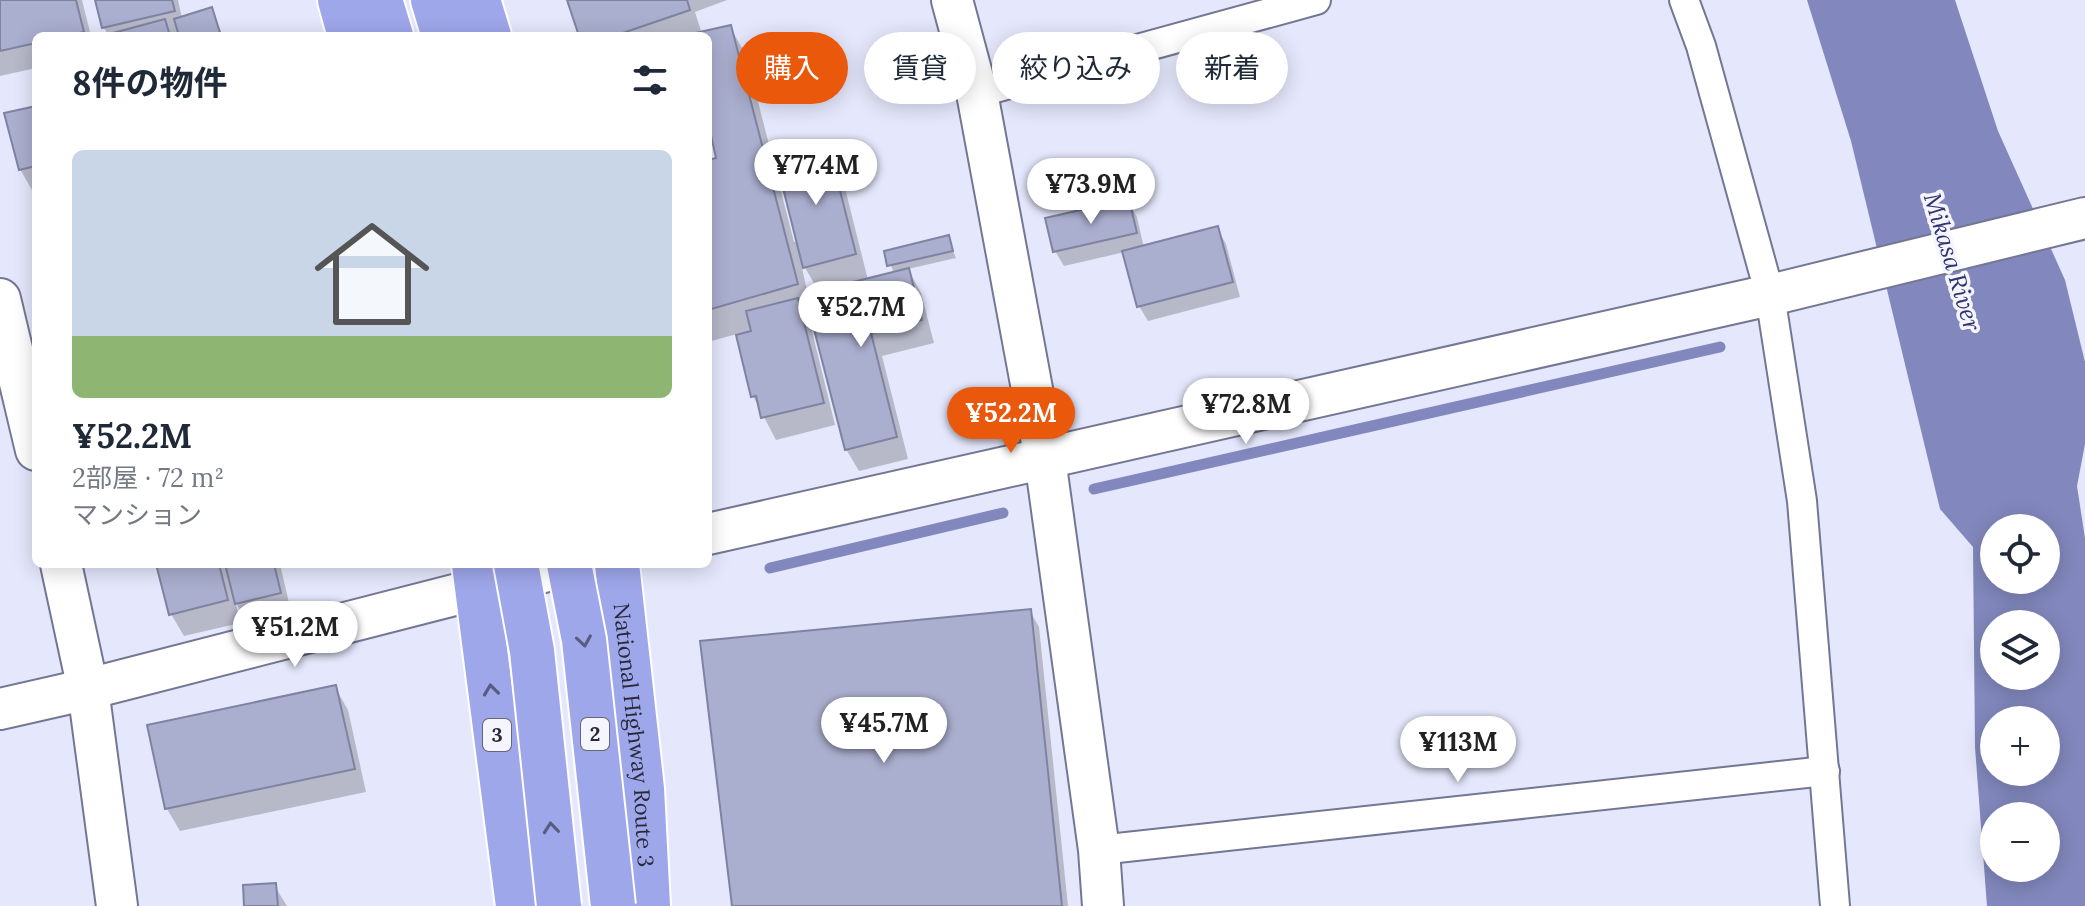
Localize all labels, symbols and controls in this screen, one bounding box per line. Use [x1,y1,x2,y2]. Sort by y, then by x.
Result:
chip: 購入 [736,32,848,104]
chip: 賃貸 [864,32,976,104]
chip: 絞り込み [992,32,1160,104]
chip: 新着 [1176,32,1288,104]
icon: filters [628,58,672,102]
text: 8件の物件 [72,61,227,104]
pin: ¥77.4M [751,139,881,207]
text: ¥77.4M [772,148,860,181]
pin: ¥73.9M [1026,158,1156,226]
text: ¥73.9M [1045,167,1137,200]
water label: Mikasa River [1917,189,1988,335]
icon: home [300,202,444,346]
pin: ¥52.7M [796,281,926,349]
text: ¥52.7M [816,290,906,323]
pin: ¥72.8M [1181,378,1311,446]
pin: ¥52.2M [946,387,1076,455]
text: ¥72.8M [1200,387,1292,420]
text: ¥52.2M [965,396,1057,429]
text: ¥52.2M [72,414,192,457]
text: 2部屋 · 72 m² [72,461,224,494]
text: マンション [72,498,202,531]
map controls [1980,514,2060,882]
button: locate [1980,514,2060,594]
pin: ¥51.2M [230,601,360,669]
street label: National Highway Route 3 [607,602,660,868]
text: ¥51.2M [251,610,339,643]
button: layers [1980,610,2060,690]
one-way arrow [575,634,592,647]
one-way arrow [483,683,500,697]
pin: ¥45.7M [819,697,949,765]
text: ¥45.7M [839,706,929,739]
button: + [1980,706,2060,786]
pin: ¥113M [1402,716,1514,784]
road number: 2 [581,718,609,750]
road number: 3 [483,719,511,751]
text: ¥113M [1418,725,1498,758]
button: − [1980,802,2060,882]
one-way arrow [542,822,559,835]

